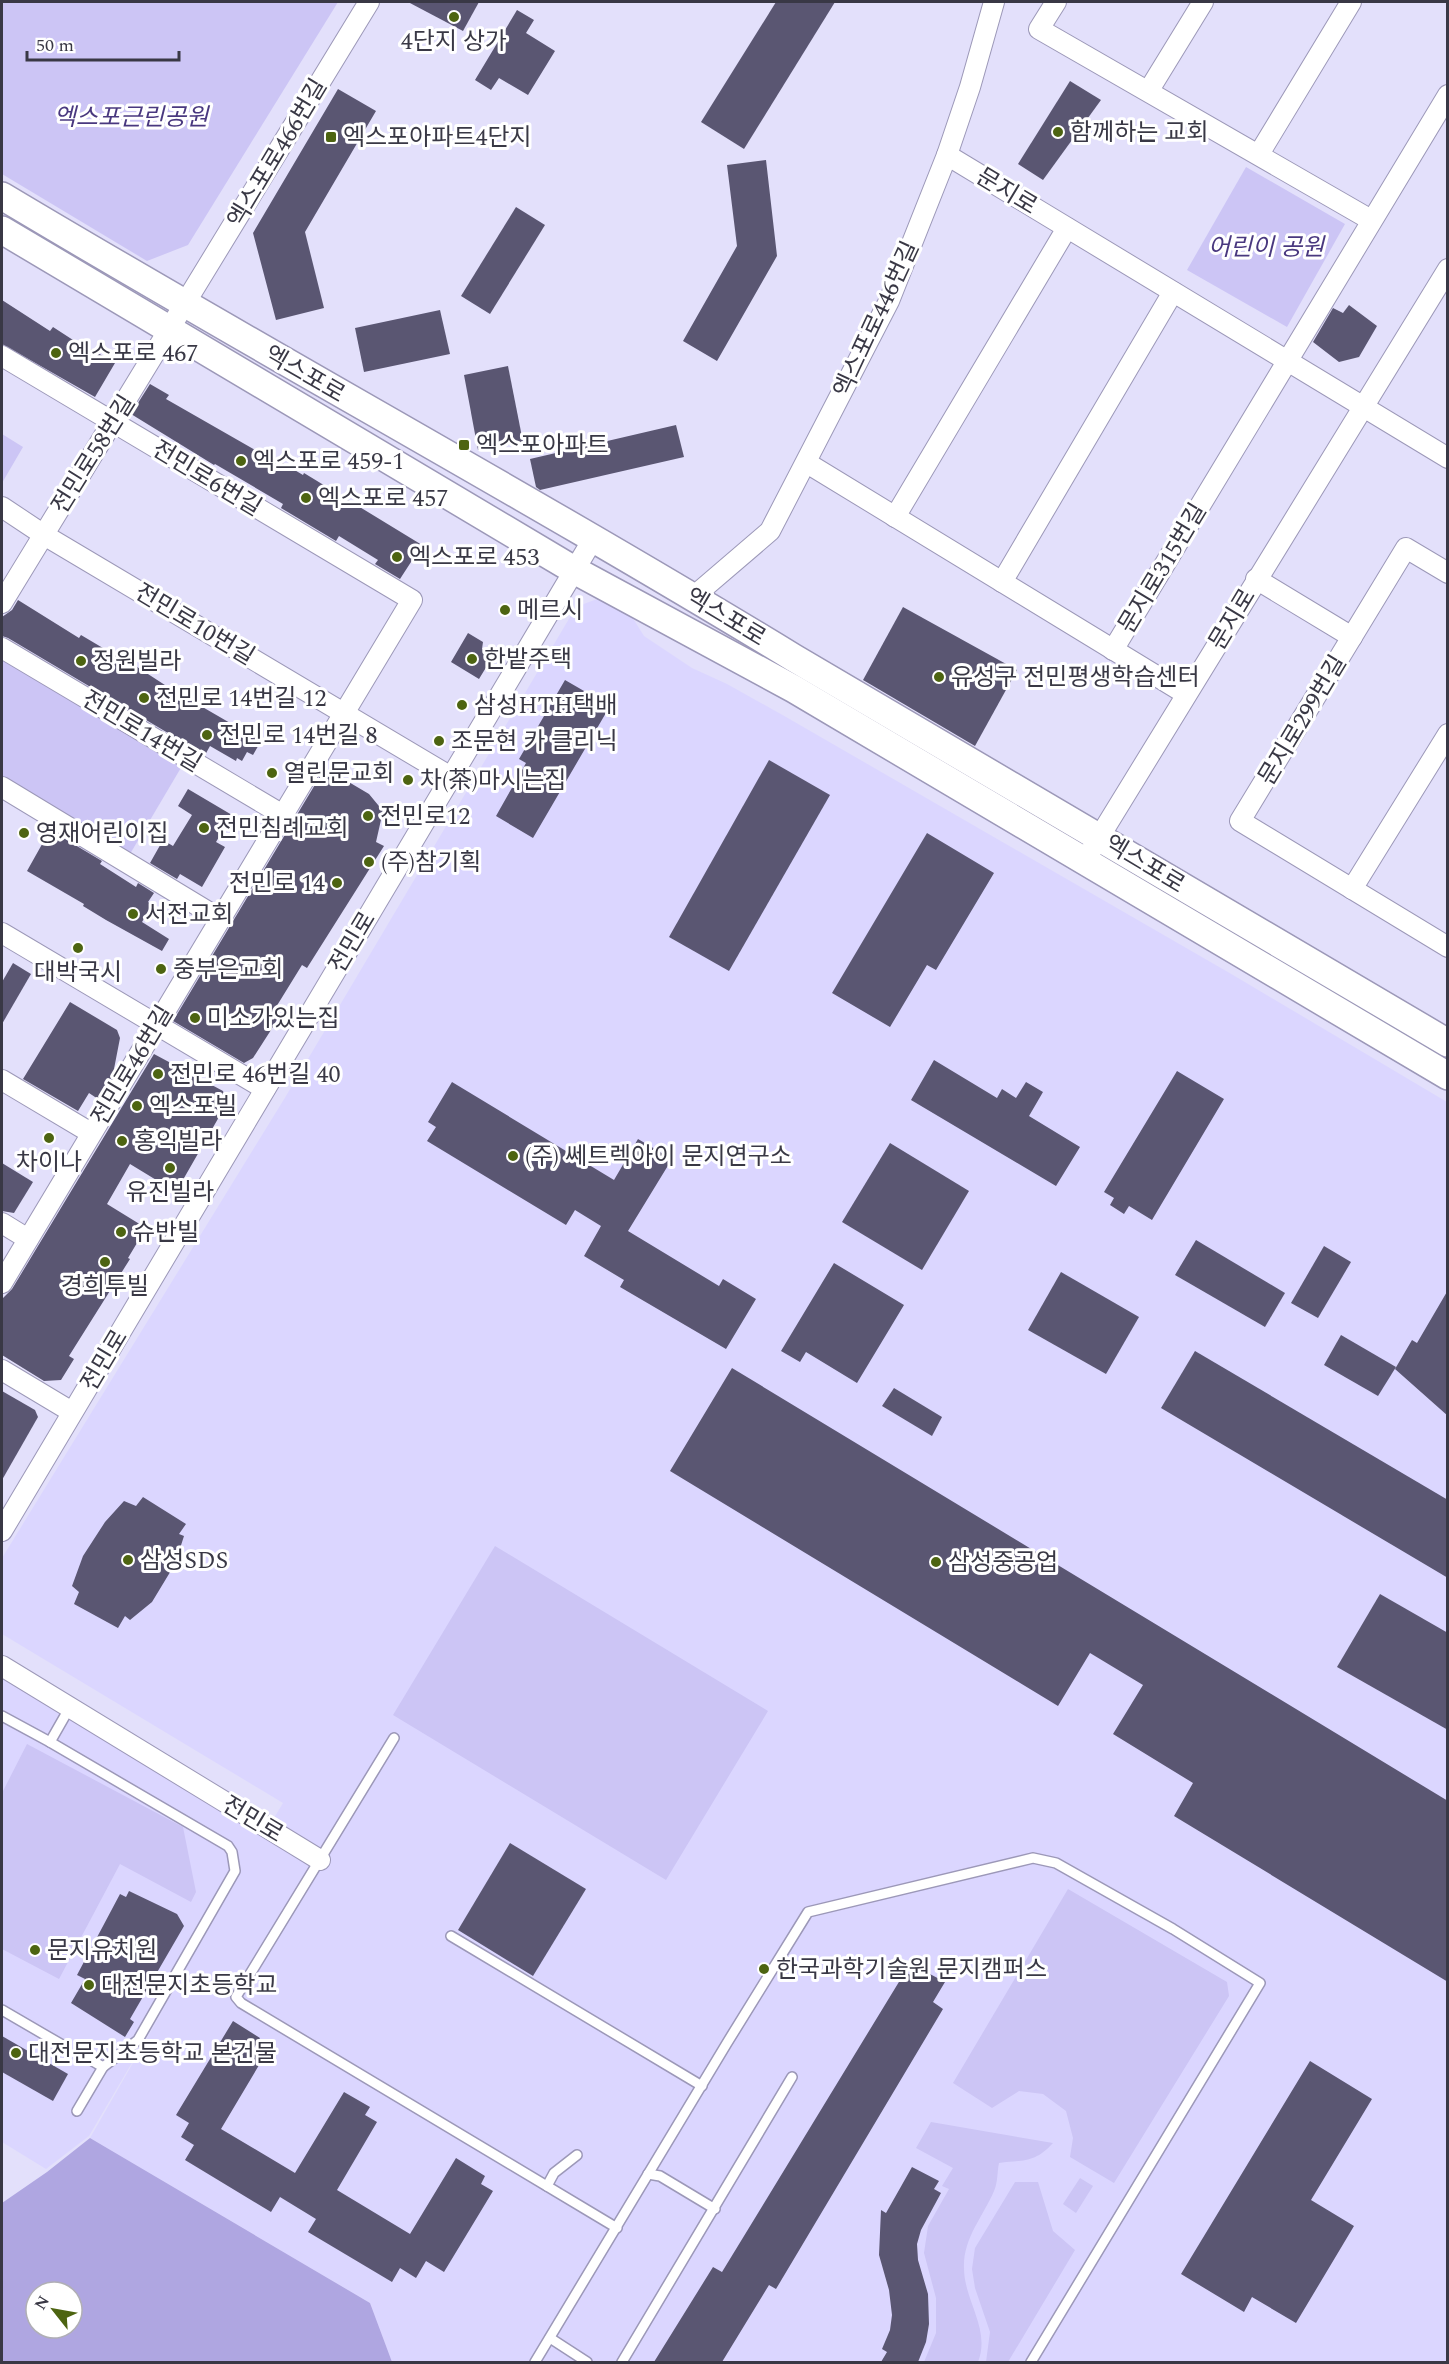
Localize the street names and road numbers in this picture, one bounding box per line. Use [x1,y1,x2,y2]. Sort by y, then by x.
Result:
street label: 엑스포로466번길 [219,72,337,235]
street label: 문지로 [969,159,1044,224]
street label: 엑스포로446번길 [825,235,929,403]
street label: 엑스포로 [257,337,352,413]
street label: 전민로58번길 [43,388,145,521]
street label: 전민로6번길 [145,432,268,526]
street label: 문지로315번길 [1110,496,1216,641]
street label: 전민로10번길 [128,575,261,675]
street label: 엑스포로 [678,580,773,656]
street label: 문지로 [1200,582,1265,657]
street label: 문지로299번길 [1250,648,1356,793]
street label: 전민로14번길 [75,682,208,782]
street label: 엑스포로 [1097,827,1192,903]
street label: 전민로 [320,905,385,980]
street label: 전민로46번길 [83,999,183,1132]
street label: 전민로 [72,1323,137,1398]
street label: 전민로 [215,1787,290,1852]

